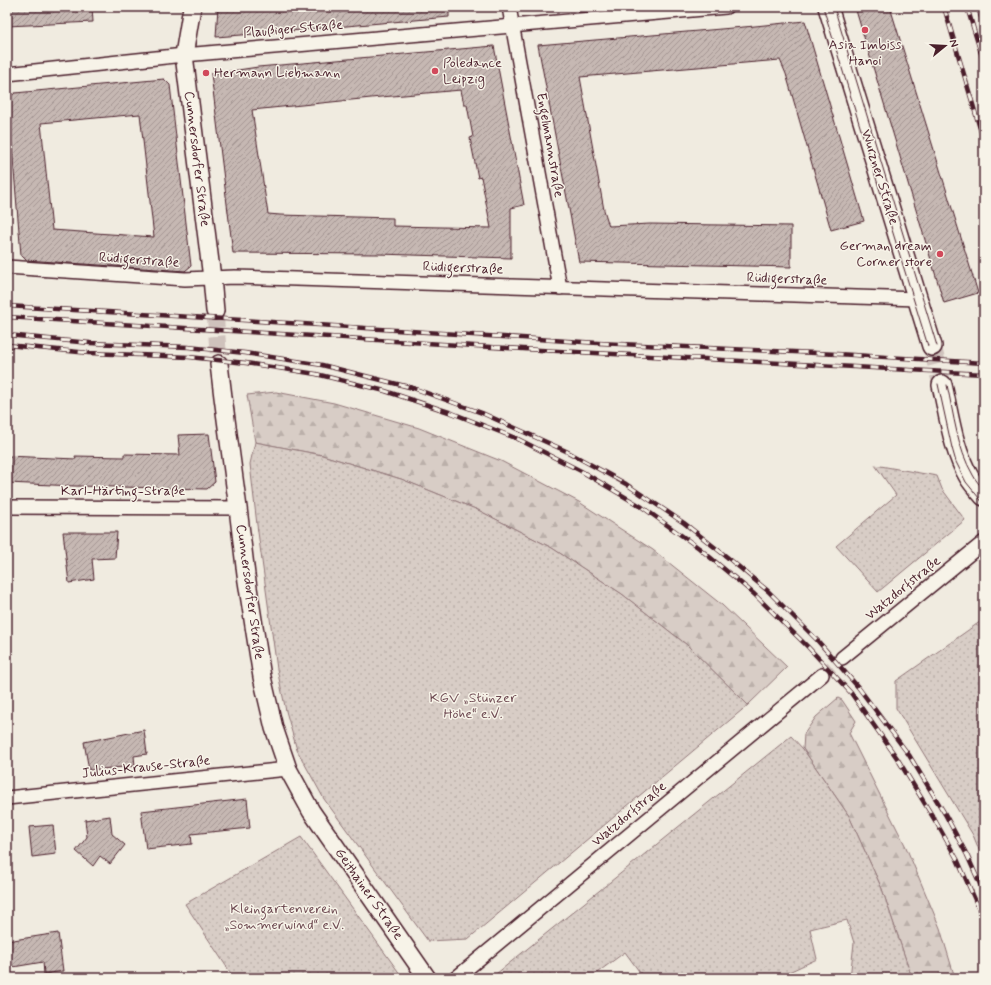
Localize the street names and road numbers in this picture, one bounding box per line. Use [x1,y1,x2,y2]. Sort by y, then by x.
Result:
street label: Plaußiger Straße [242,16,344,42]
street label: Cunnersdorfer Straße [180,90,214,228]
street label: Engelmannstraße [530,91,568,199]
street label: Wurzner Straße [857,127,903,227]
street label: Rüdigerstraße [98,248,180,274]
street label: Rüdigerstraße [422,258,504,280]
street label: Rüdigerstraße [746,269,828,291]
street label: Karl-Härting-Straße [61,482,185,502]
street label: Cunnersdorfer Straße [232,523,268,661]
street label: Watzdorfstraße [861,552,945,624]
street label: Julius-Krause-Straße [81,751,211,783]
street label: Watzdorfstraße [588,777,670,851]
street label: Geithainer Straße [331,845,407,943]

